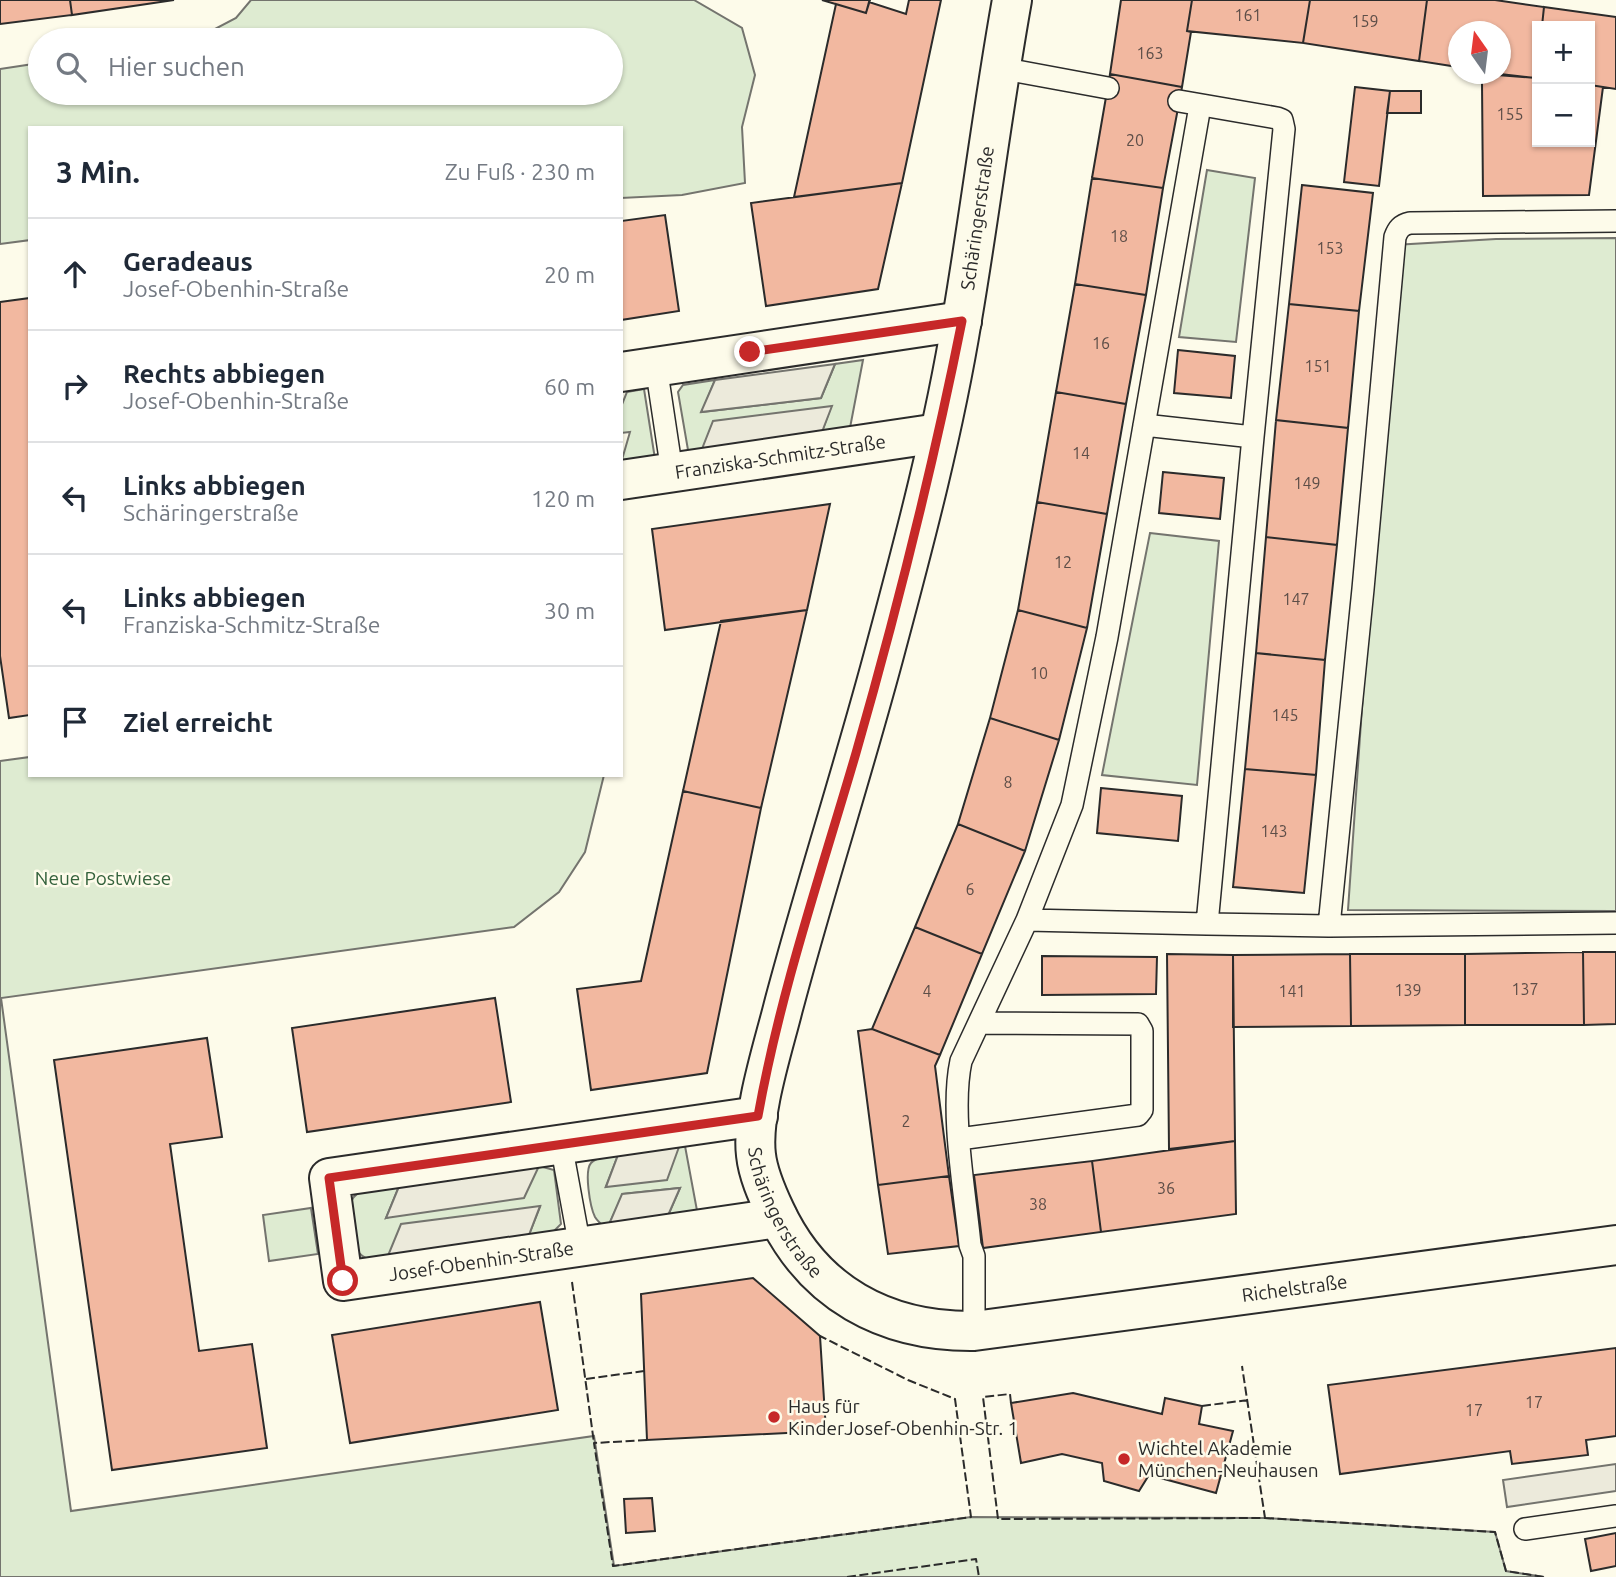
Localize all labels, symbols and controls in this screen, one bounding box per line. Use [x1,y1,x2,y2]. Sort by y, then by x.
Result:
house number: 161 [1234,6,1262,24]
house number: 159 [1351,12,1379,30]
north arrow [1448,21,1511,84]
map controls [1532,21,1595,147]
button: + [1532,21,1595,84]
search box [28,28,623,105]
house number: 163 [1136,44,1164,62]
icon: search [52,48,90,86]
text: Hier suchen [108,52,245,81]
button: − [1532,84,1595,147]
house number: 155 [1496,105,1524,123]
house number: 20 [1126,131,1144,149]
street label: Schäringerstraße [956,145,998,291]
text: 3 Min. [56,155,140,189]
text: Zu Fuß · 230 m [445,159,595,184]
house number: 18 [1110,227,1128,245]
house number: 153 [1316,239,1344,257]
text: Geradeaus [123,247,253,276]
icon: ahead [56,255,94,293]
text: 20 m [544,262,595,287]
text: Josef-Obenhin-Straße [123,276,349,301]
house number: 16 [1092,334,1110,352]
route end [734,336,765,367]
house number: 151 [1304,357,1332,375]
text: Rechts abbiegen [123,359,325,388]
icon: right [56,367,94,405]
text: 60 m [544,374,595,399]
text: Josef-Obenhin-Straße [123,388,349,413]
street label: Franziska-Schmitz-Straße [673,430,887,483]
house number: 14 [1072,444,1090,462]
text: Links abbiegen [123,471,306,500]
house number: 149 [1293,474,1321,492]
icon: left [56,479,94,517]
text: 120 m [531,486,595,511]
text: Schäringerstraße [123,500,299,525]
house number: 12 [1054,553,1072,571]
text: Links abbiegen [123,583,306,612]
house number: 147 [1282,590,1310,608]
icon: left [56,591,94,629]
text: 30 m [544,598,595,623]
text: Franziska-Schmitz-Straße [123,612,380,637]
house number: 10 [1030,664,1048,682]
icon: arrive [56,703,94,741]
house number: 145 [1271,706,1299,724]
text: Ziel erreicht [123,708,273,737]
house number: 8 [1003,773,1013,791]
house number: 143 [1260,822,1288,840]
park label: Neue Postwiese [35,867,171,889]
house number: 6 [965,880,975,898]
house number: 137 [1511,980,1539,998]
house number: 139 [1394,981,1422,999]
house number: 4 [922,982,932,1000]
house number: 141 [1278,982,1306,1000]
house number: 2 [901,1112,911,1130]
street label: Schäringerstraße [744,1146,827,1282]
house number: 36 [1157,1179,1175,1197]
house number: 38 [1029,1195,1047,1213]
street label: Josef-Obenhin-Straße [387,1237,575,1285]
route start [327,1265,358,1296]
street label: Richelstraße [1240,1270,1349,1306]
house number: 17 [1525,1393,1543,1411]
place label: Haus für KinderJosef-Obenhin-Str. 1 [788,1395,1018,1439]
house number: 17 [1465,1401,1483,1419]
marker: Haus für KinderJosef-Obenhin-Str. 1 [766,1409,782,1425]
place label: Wichtel Akademie München-Neuhausen [1138,1437,1319,1481]
marker: Wichtel Akademie München-Neuhausen [1116,1451,1132,1467]

